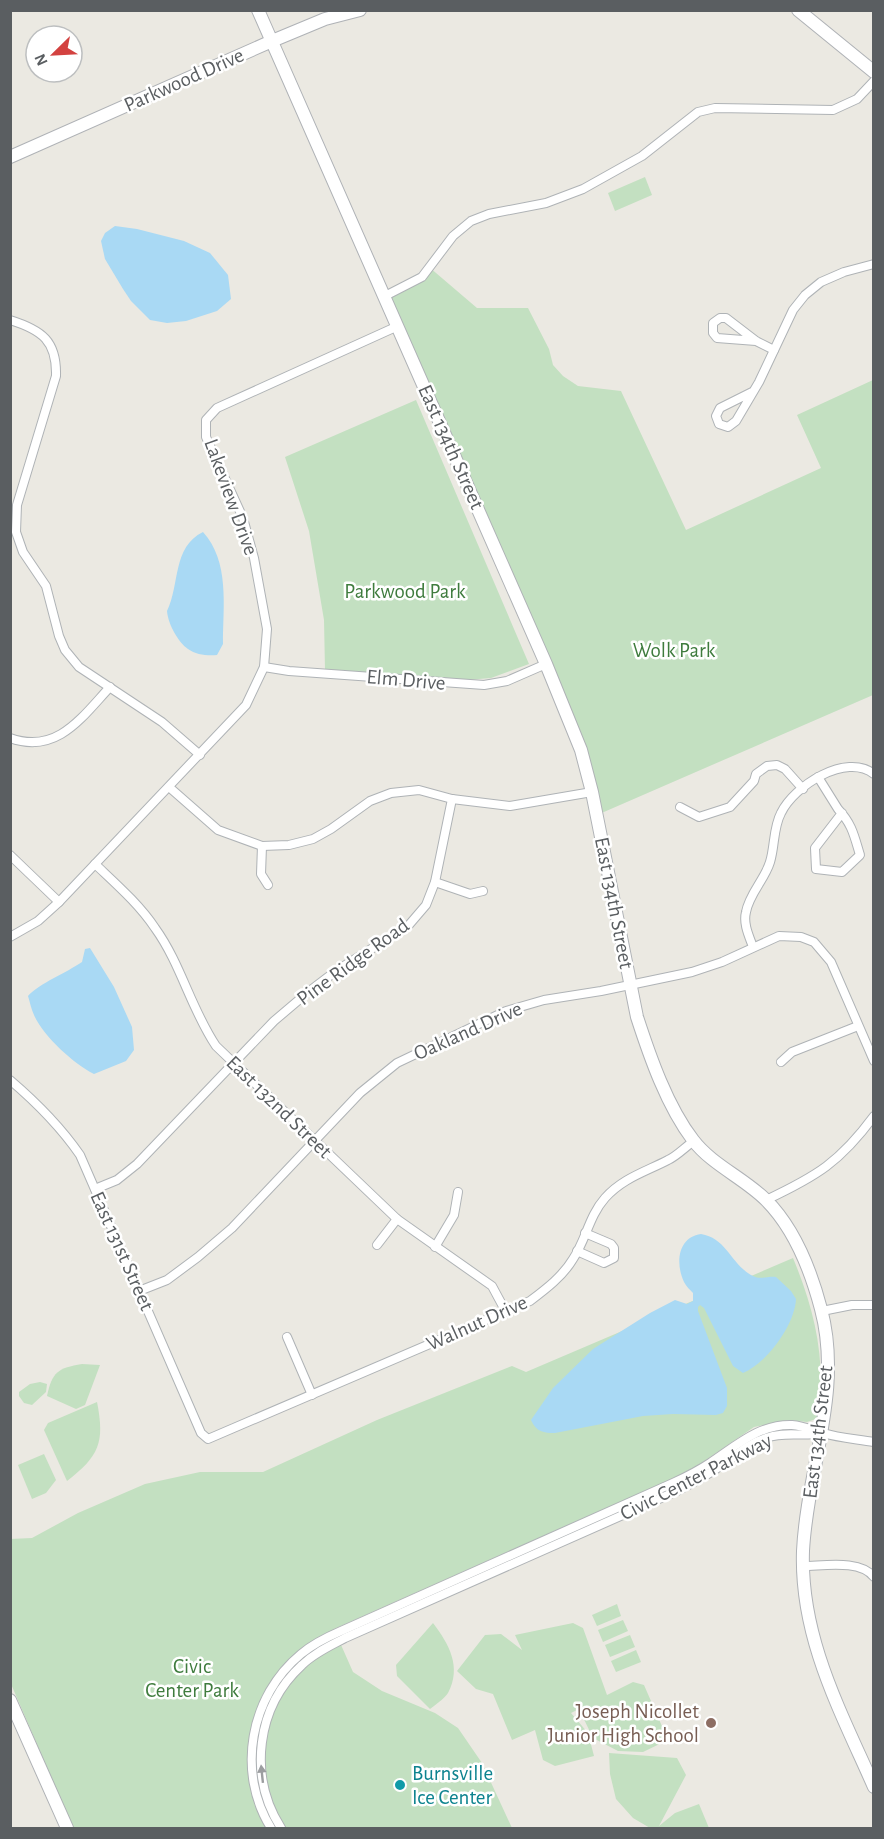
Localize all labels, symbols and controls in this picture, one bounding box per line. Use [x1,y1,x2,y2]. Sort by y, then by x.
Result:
north arrow [24,24,84,84]
street label: Parkwood Drive [121,44,247,116]
text: N [32,51,51,68]
street label: East 134th Street [414,382,488,513]
street label: Lakeview Drive [200,436,262,558]
park label: Parkwood Park [344,581,466,602]
park label: Wolk Park [633,640,716,661]
street label: Elm Drive [366,666,446,694]
street label: East 134th Street [591,835,637,971]
street label: Pine Ridge Road [293,914,413,1010]
street label: Oakland Drive [411,998,525,1064]
street label: East 132nd Street [222,1052,336,1162]
street label: East 131st Street [86,1188,158,1314]
street label: Walnut Drive [423,1291,531,1355]
street label: East 134th Street [799,1364,837,1500]
street label: Civic Center Parkway [617,1430,775,1524]
park label: Civic Center Park [145,1656,239,1701]
place label: Joseph Nicollet Junior High School [548,1701,699,1746]
marker: Joseph Nicollet Junior High School [704,1716,718,1730]
place label: Burnsville Ice Center [412,1763,493,1808]
one-way arrow [257,1765,266,1784]
marker: Burnsville Ice Center [393,1778,407,1792]

